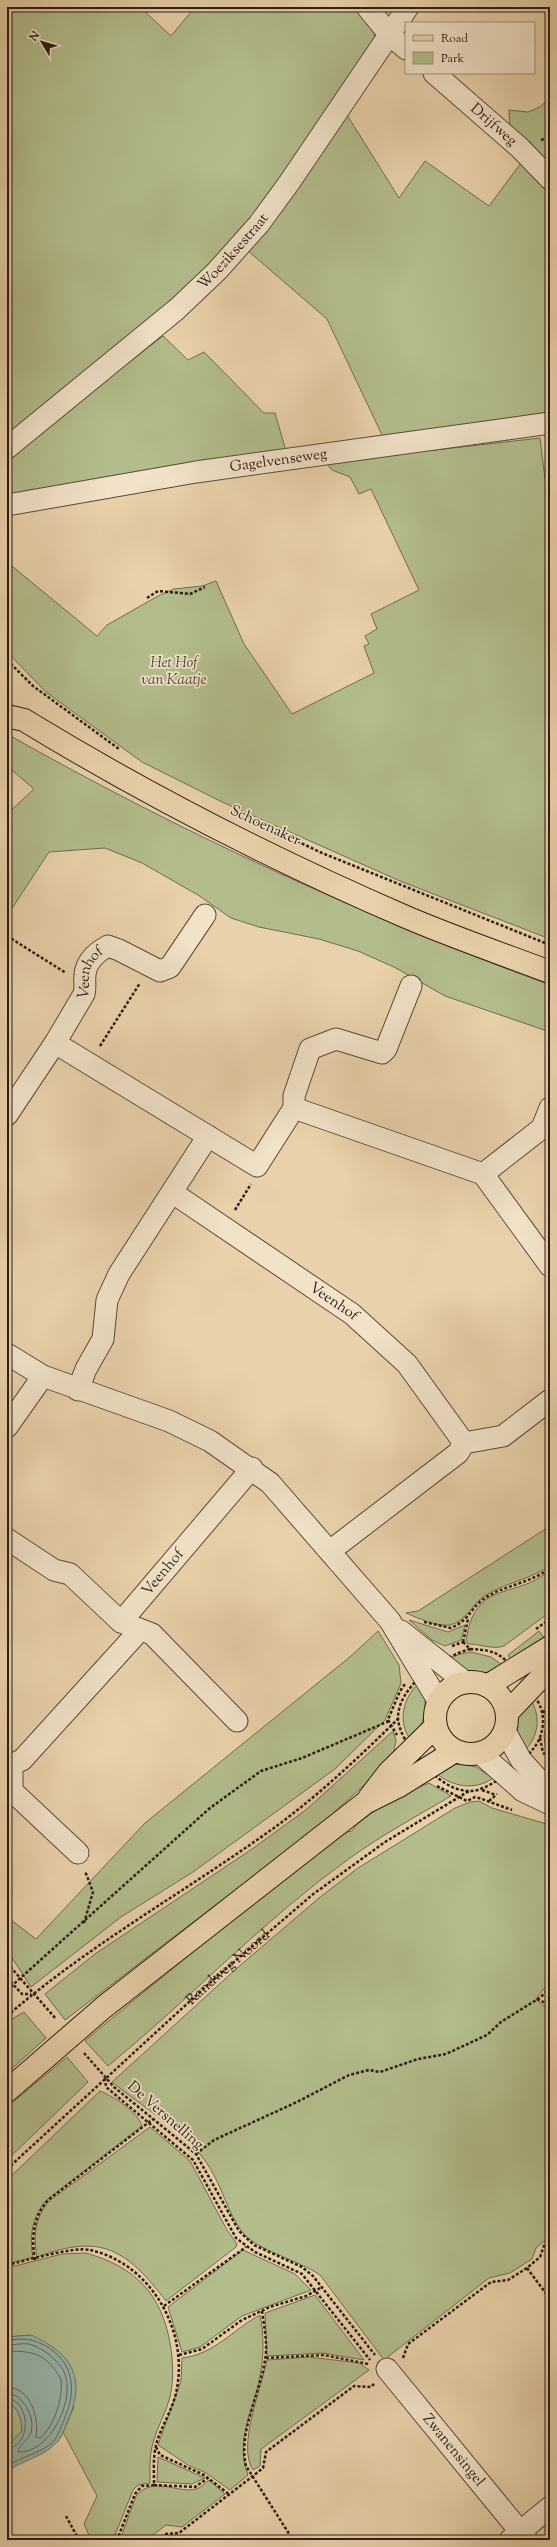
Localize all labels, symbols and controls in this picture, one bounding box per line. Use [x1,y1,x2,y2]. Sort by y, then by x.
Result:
north arrow [22,22,62,62]
legend [405,22,535,74]
text: N [25,28,44,46]
text: Road [441,30,468,48]
text: Park [441,50,464,68]
street label: Drijfweg [465,99,522,151]
street label: Woeziksestraat [193,209,274,295]
street label: Gagelvenseweg [228,443,328,478]
park label: Het Hof van Kaatje [141,653,207,691]
street label: Schoenaker [226,800,304,852]
street label: Veenhof [72,941,109,1002]
street label: Veenhof [305,1277,364,1326]
street label: Veenhof [137,1544,190,1600]
street label: Randweg Noord [181,1925,275,2010]
street label: De Versnelling [122,2077,208,2155]
street label: Zwanensingel [417,2409,490,2491]

